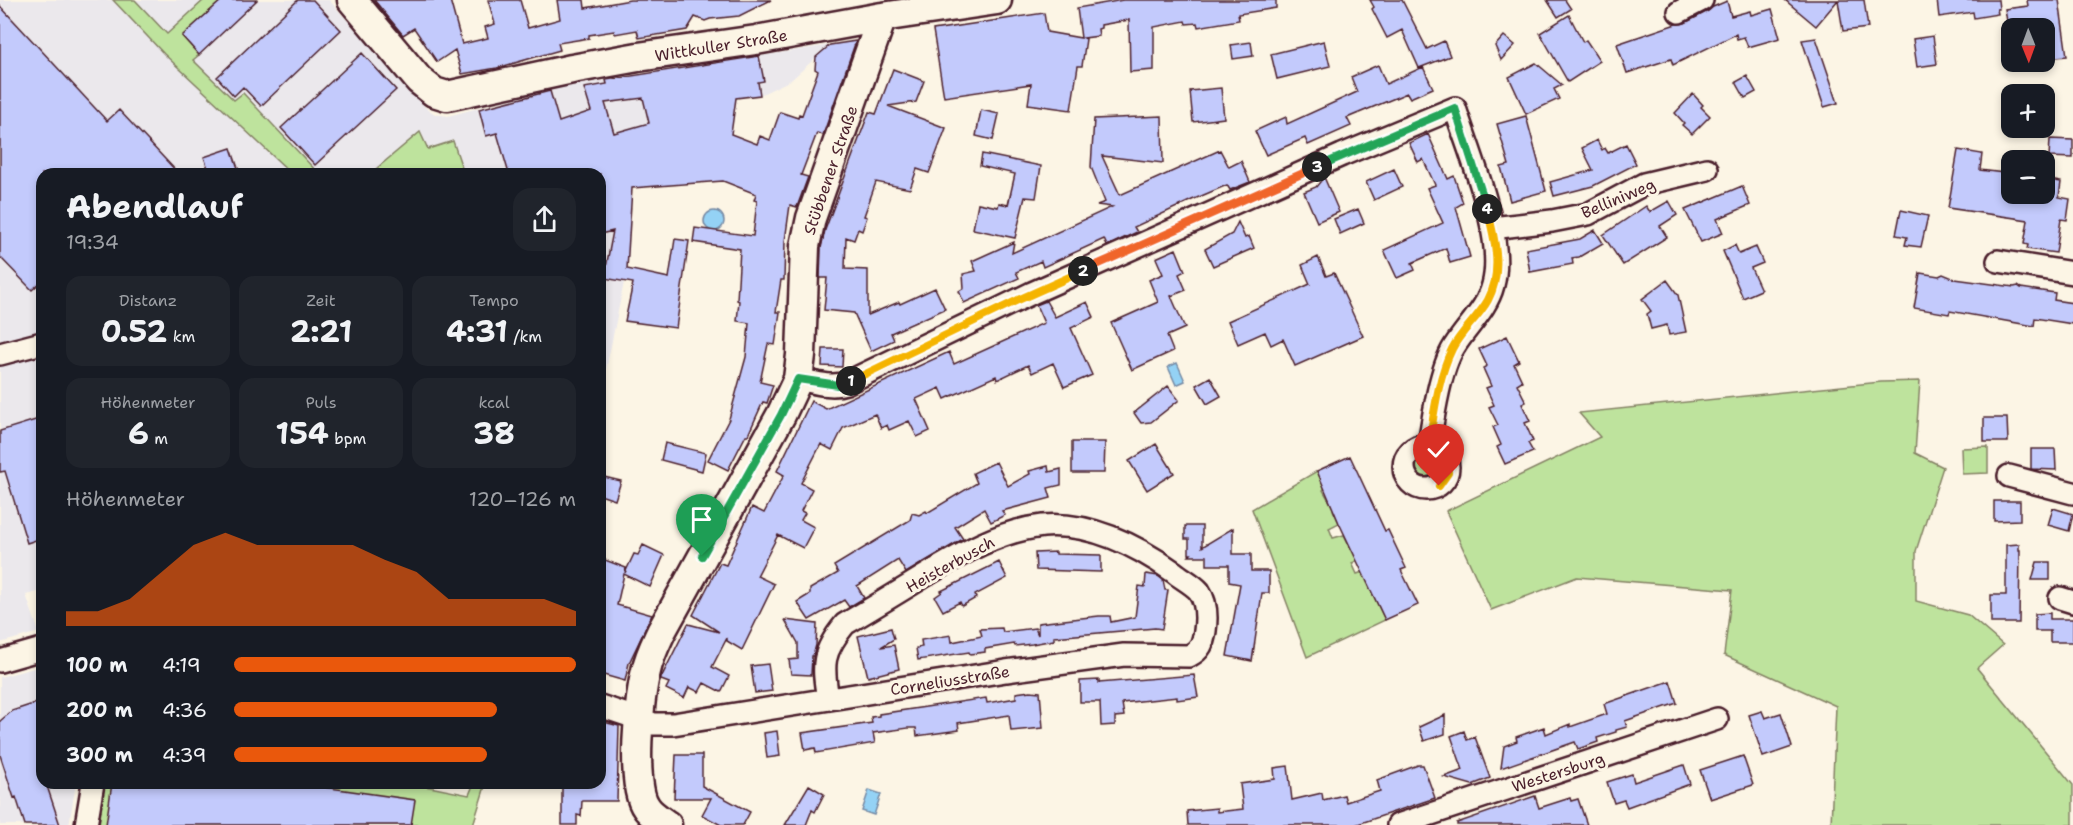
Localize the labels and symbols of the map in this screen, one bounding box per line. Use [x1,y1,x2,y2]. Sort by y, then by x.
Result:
north arrow [2001,18,2055,72]
street label: Wittkuller Straße [653,25,789,66]
street label: Stübbener Straße [798,103,862,238]
pin: 3 [1302,152,1332,182]
street label: Belliniweg [1578,173,1659,223]
pin: 4 [1472,194,1502,224]
pin: 2 [1068,256,1098,286]
pin: 1 [836,366,866,396]
pin [1413,424,1464,486]
pin [676,494,727,556]
street label: Heisterbusch [902,531,998,598]
street label: Corneliusstraße [889,661,1011,700]
street label: Westersburg [1509,748,1607,797]

